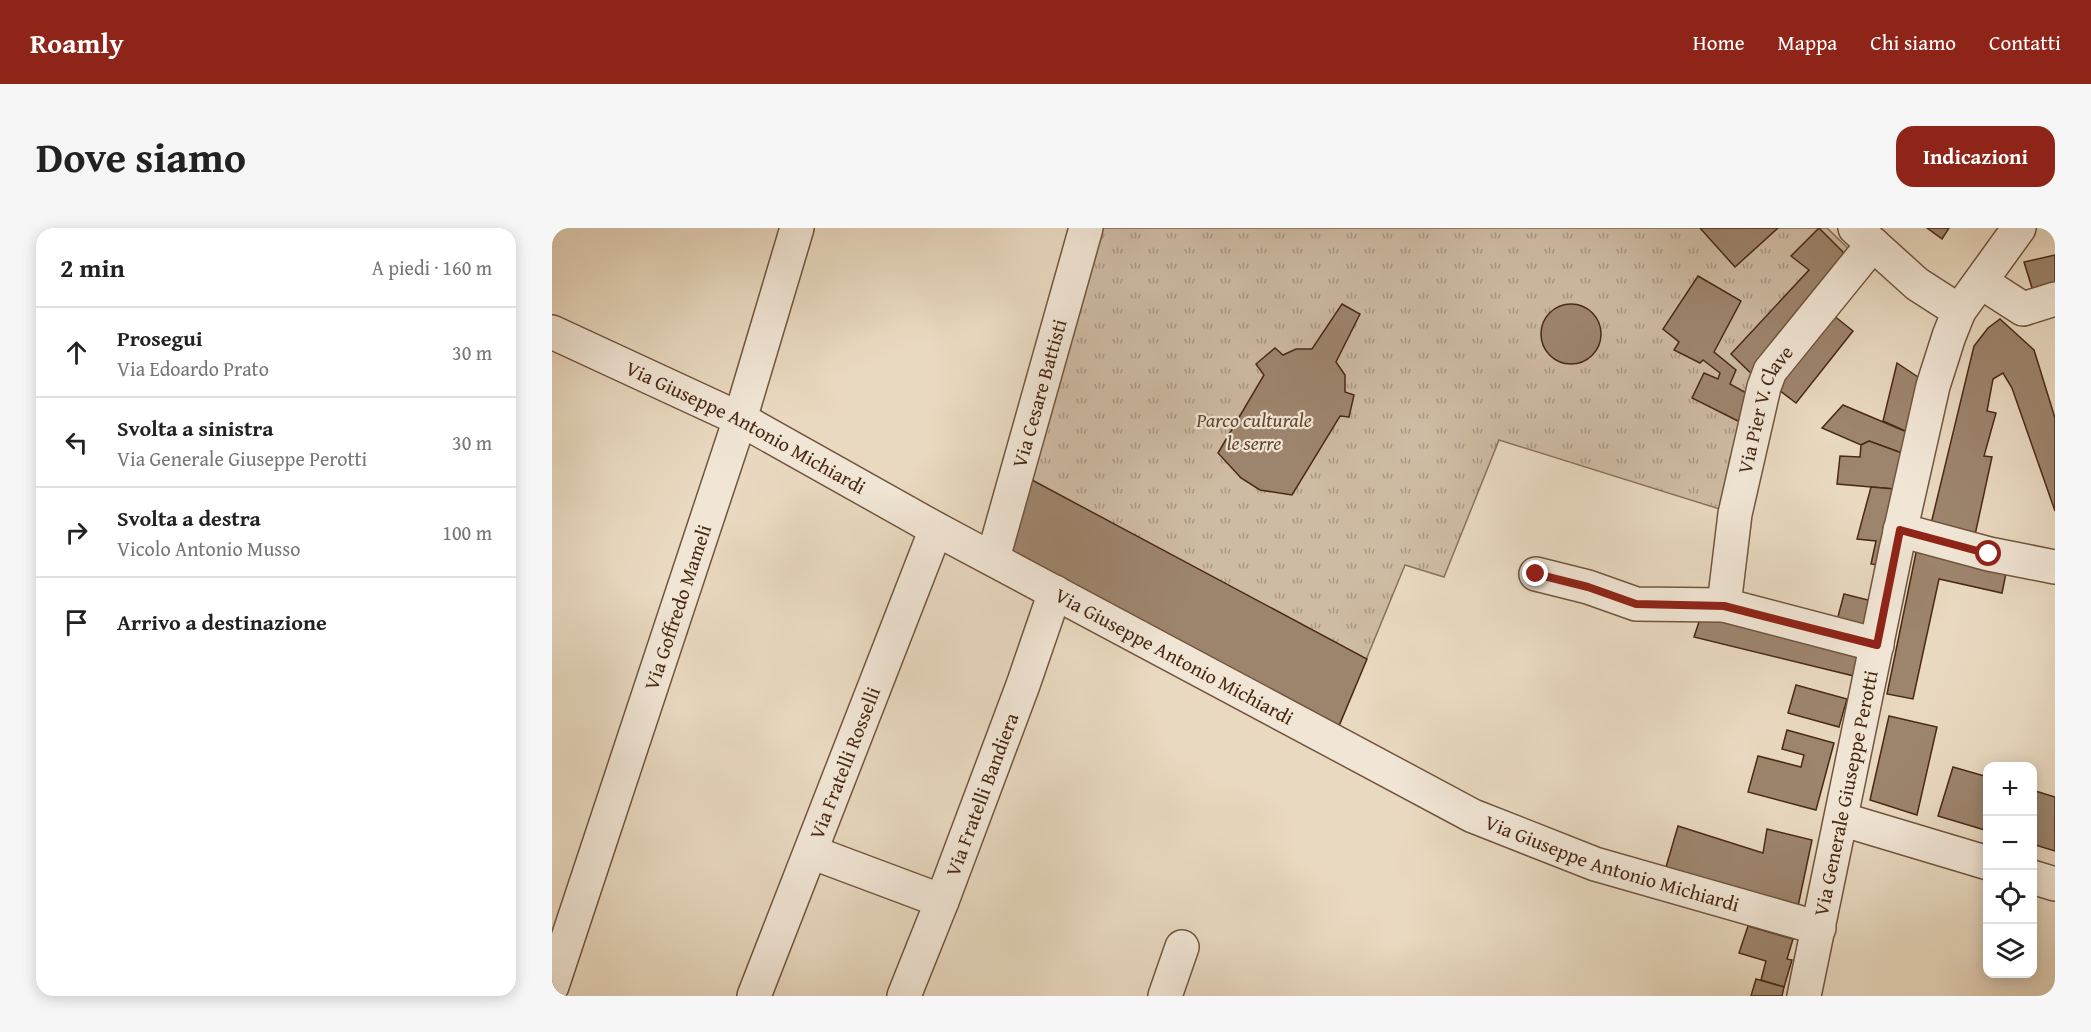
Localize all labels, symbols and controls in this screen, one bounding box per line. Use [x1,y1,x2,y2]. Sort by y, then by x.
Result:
text: Roamly [30,22,124,63]
text: Home [1693,27,1745,58]
text: Mappa [1778,27,1837,58]
text: Chi siamo [1870,27,1956,58]
text: Contatti [1989,27,2061,58]
text: Dove siamo [36,126,246,187]
button: Indicazioni [1896,126,2055,187]
text: 2 min [60,248,125,287]
text: A piedi · 160 m [372,253,492,282]
street label: Via Cesare Battisti [1004,315,1074,471]
text: Prosegui [117,322,203,354]
icon: ahead [60,336,93,369]
text: 30 m [452,338,492,367]
street label: Via Pier V. Clave [1730,339,1800,477]
street label: Via Giuseppe Antonio Michiardi [621,353,872,501]
text: Via Edoardo Prato [117,354,269,383]
park label: Parco culturale le serre [1195,405,1312,457]
text: Svolta a sinistra [117,412,274,444]
icon: left [60,426,93,459]
text: 30 m [452,428,492,457]
text: Via Generale Giuseppe Perotti [117,444,367,473]
text: Svolta a destra [117,502,261,534]
icon: right [60,516,93,549]
text: 100 m [442,518,492,547]
street label: Via Goffredo Mameli [636,520,718,694]
text: Vicolo Antonio Musso [117,534,300,563]
route start [1975,540,2001,566]
route end [1522,560,1548,586]
street label: Via Giuseppe Antonio Michiardi [1050,580,1299,732]
icon: arrive [60,606,93,639]
text: Arrivo a destinazione [117,606,327,638]
street label: Via Generale Giuseppe Perotti [1806,667,1885,919]
street label: Via Fratelli Rosselli [801,682,887,843]
street label: Via Fratelli Bandiera [938,708,1026,880]
map controls [1983,762,2037,978]
button: + [1983,762,2037,816]
street label: Via Giuseppe Antonio Michiardi [1481,807,1743,919]
button: − [1983,816,2037,870]
button: locate [1983,870,2037,924]
button: layers [1983,924,2037,978]

